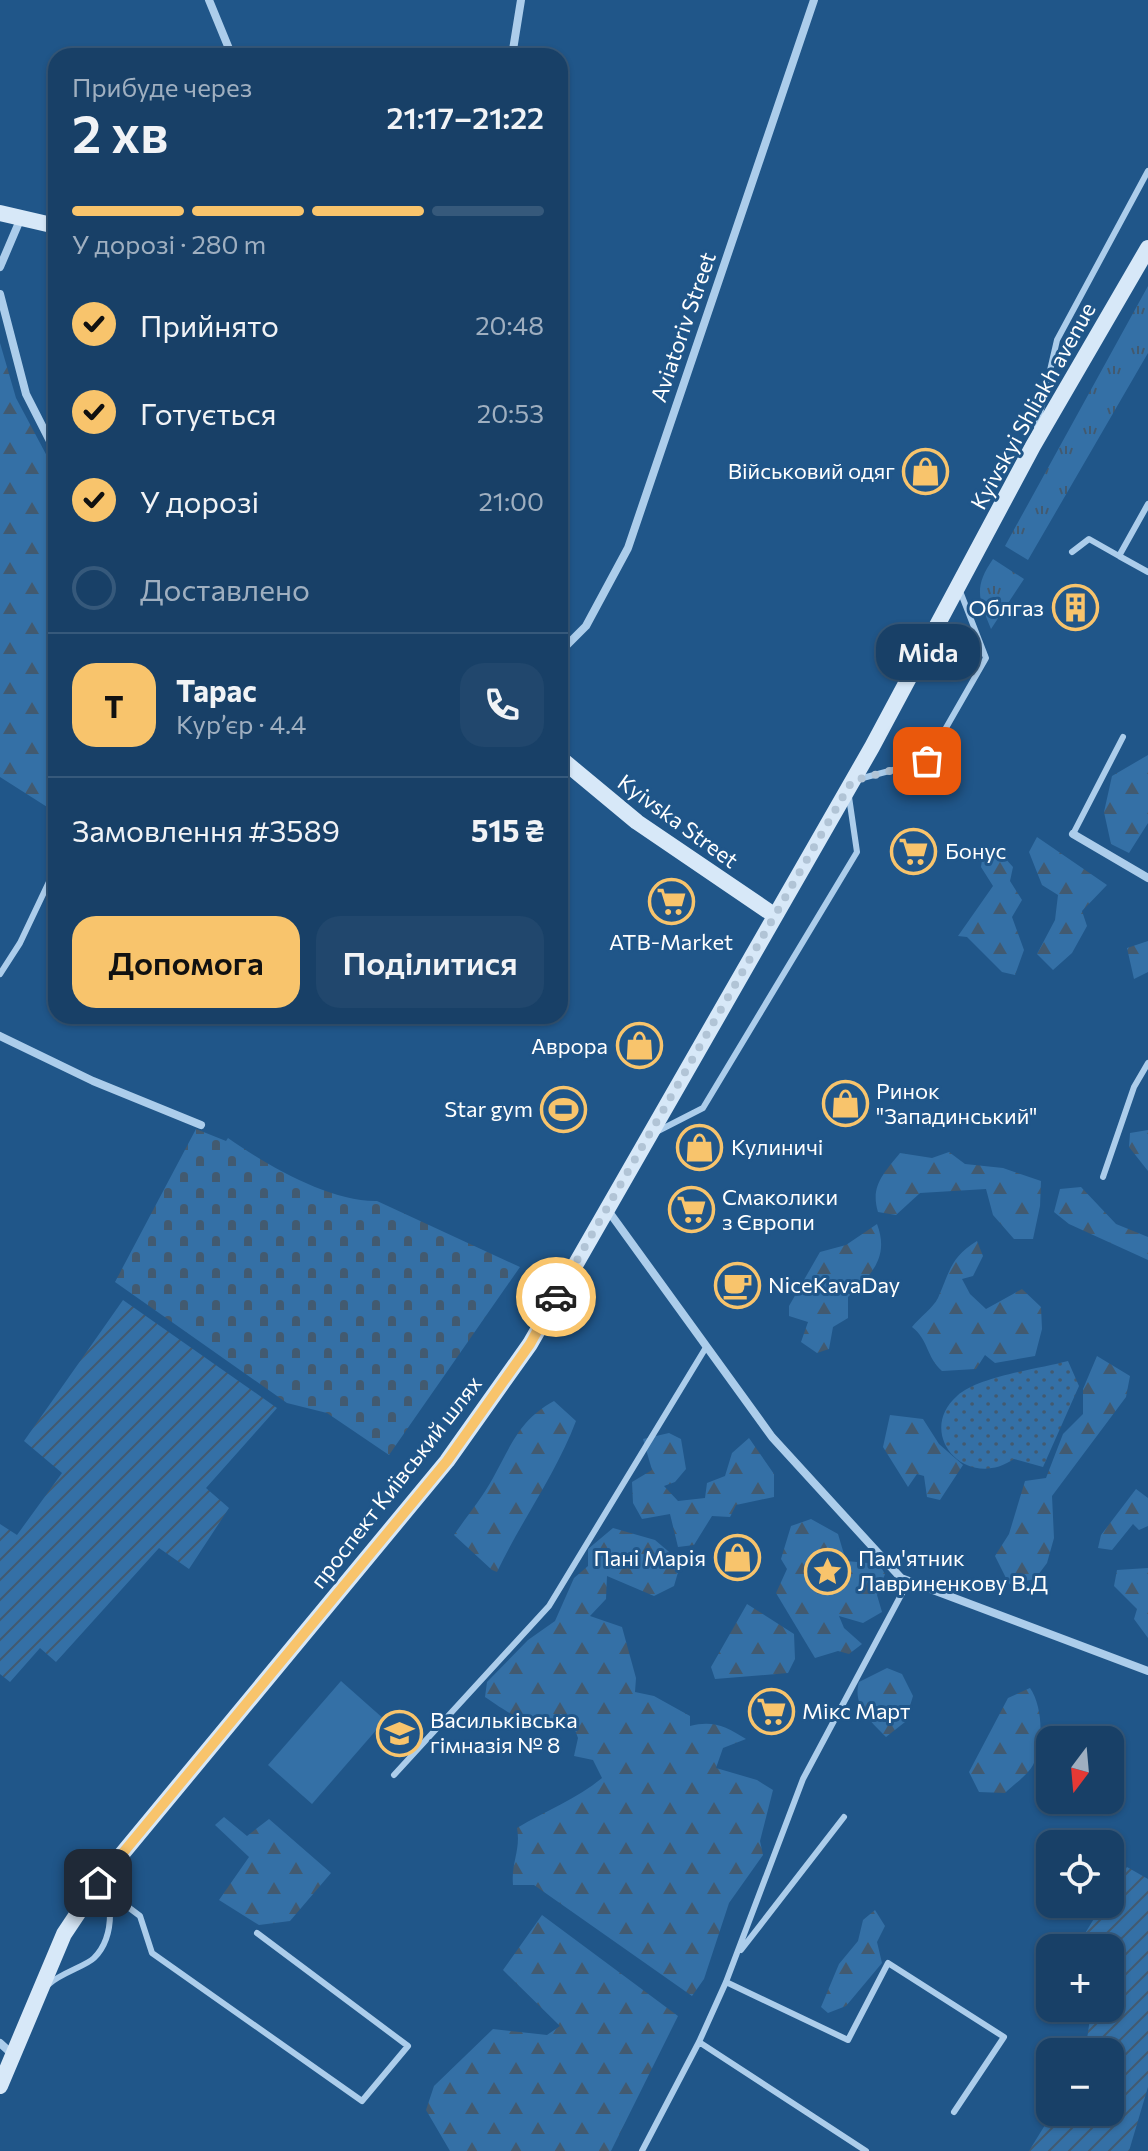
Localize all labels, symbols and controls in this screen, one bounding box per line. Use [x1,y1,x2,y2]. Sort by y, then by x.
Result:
text: Прибуде через [72,71,252,102]
text: 21:17–21:22 [387,98,544,135]
text: 2 хв [72,100,168,164]
text: У дорозі · 280 m [72,228,266,259]
street label: Aviatoriv Street [644,248,721,405]
street label: Kyivskyi Shliakh avenue [964,297,1101,514]
icon: check [72,302,116,346]
text: Прийнято [140,306,279,343]
text: 20:48 [475,309,544,340]
icon: check [72,390,116,434]
text: Готується [140,394,277,431]
text: 20:53 [477,397,544,428]
shop icon: Військовий одяг [902,447,950,495]
place label: Військовий одяг [728,457,895,484]
icon: check [72,478,116,522]
text: У дорозі [140,482,259,519]
text: 21:00 [478,485,544,516]
text: Доставлено [140,570,310,607]
building icon: Облгаз [1051,584,1099,632]
place label: Облгаз [968,594,1044,621]
callout: Mida [875,625,979,681]
text: Mida [898,636,958,667]
button: phone [460,663,544,747]
text: Тарас [176,671,257,708]
text: Т [104,687,124,724]
text: Кур’єр · 4.4 [176,708,306,739]
pin [893,727,961,795]
icon: bag [905,739,949,783]
street label: Kyivska Street [613,768,744,873]
text: Замовлення #3589 [72,811,340,848]
text: 515 ₴ [471,811,544,848]
supermarket icon: Бонус [890,827,938,875]
place label: Бонус [945,837,1006,864]
supermarket icon: ATB-Market [647,877,695,925]
button: Допомога [72,916,300,1008]
button: Поділитися [316,916,544,1008]
place label: ATB-Market [609,928,733,955]
shop icon: Аврора [615,1022,663,1070]
place label: Аврора [531,1032,608,1059]
place label: Ринок "Западинський" [876,1077,1038,1129]
shop icon: Ринок "Западинський" [821,1080,869,1128]
sports icon: Star gym [540,1085,588,1133]
place label: Star gym [444,1095,533,1122]
shop icon: Кулиничі [676,1123,724,1171]
place label: Кулиничі [731,1133,823,1160]
place label: Смаколики з Європи [722,1183,838,1235]
supermarket icon: Смаколики з Європи [667,1186,715,1234]
courier [516,1257,596,1337]
cafe icon: NiceKavaDay [713,1261,761,1309]
place label: NiceKavaDay [768,1271,900,1298]
icon: car [534,1275,578,1319]
street label: проспект Київський шлях [304,1370,487,1593]
shop icon: Панi Марiя [713,1534,761,1582]
place label: Панi Марiя [593,1544,706,1571]
place label: Пам'ятник Лавриненкову В.Д [858,1544,1048,1596]
place icon: Пам'ятник Лавриненкову В.Д [803,1547,851,1595]
supermarket icon: Мікс Март [747,1687,795,1735]
place label: Мікс Март [802,1697,910,1724]
place label: Васильківська гімназія № 8 [430,1706,578,1758]
school or university icon: Васильківська гімназія № 8 [375,1709,423,1757]
north arrow [1036,1726,1124,1814]
map controls [1036,1726,1124,2126]
button: locate [1036,1830,1124,1918]
pin [64,1849,132,1917]
icon: home [76,1861,120,1905]
button: + [1036,1934,1124,2022]
button: − [1036,2038,1124,2126]

